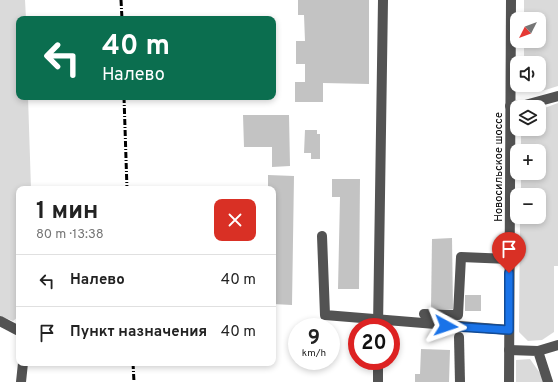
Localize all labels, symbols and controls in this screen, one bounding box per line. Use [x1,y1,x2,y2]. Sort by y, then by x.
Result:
north arrow [510,12,546,48]
map controls [510,12,546,224]
text: 40 m [102,29,170,65]
icon: left [36,32,88,84]
button: sound [510,56,546,92]
text: Налево [102,64,165,87]
button: layers [510,100,546,136]
street label: Новосильское шоссе [492,112,506,222]
button: + [510,144,546,180]
button: − [510,188,546,224]
text: 1 мин [36,197,98,227]
button: close [214,199,256,241]
text: 80 m · 13:38 [36,227,104,243]
pin [492,232,526,273]
icon: arrive [498,238,520,260]
icon: left [36,270,58,292]
text: Налево [70,271,125,290]
text: 40 m [221,271,256,290]
position arrow [425,305,467,347]
speed limit sign: 20 [348,318,400,370]
icon: arrive [36,322,58,344]
text: Пункт назначения [70,323,207,342]
text: 40 m [221,323,256,342]
text: 9 [308,326,320,352]
text: km/h [302,347,326,360]

